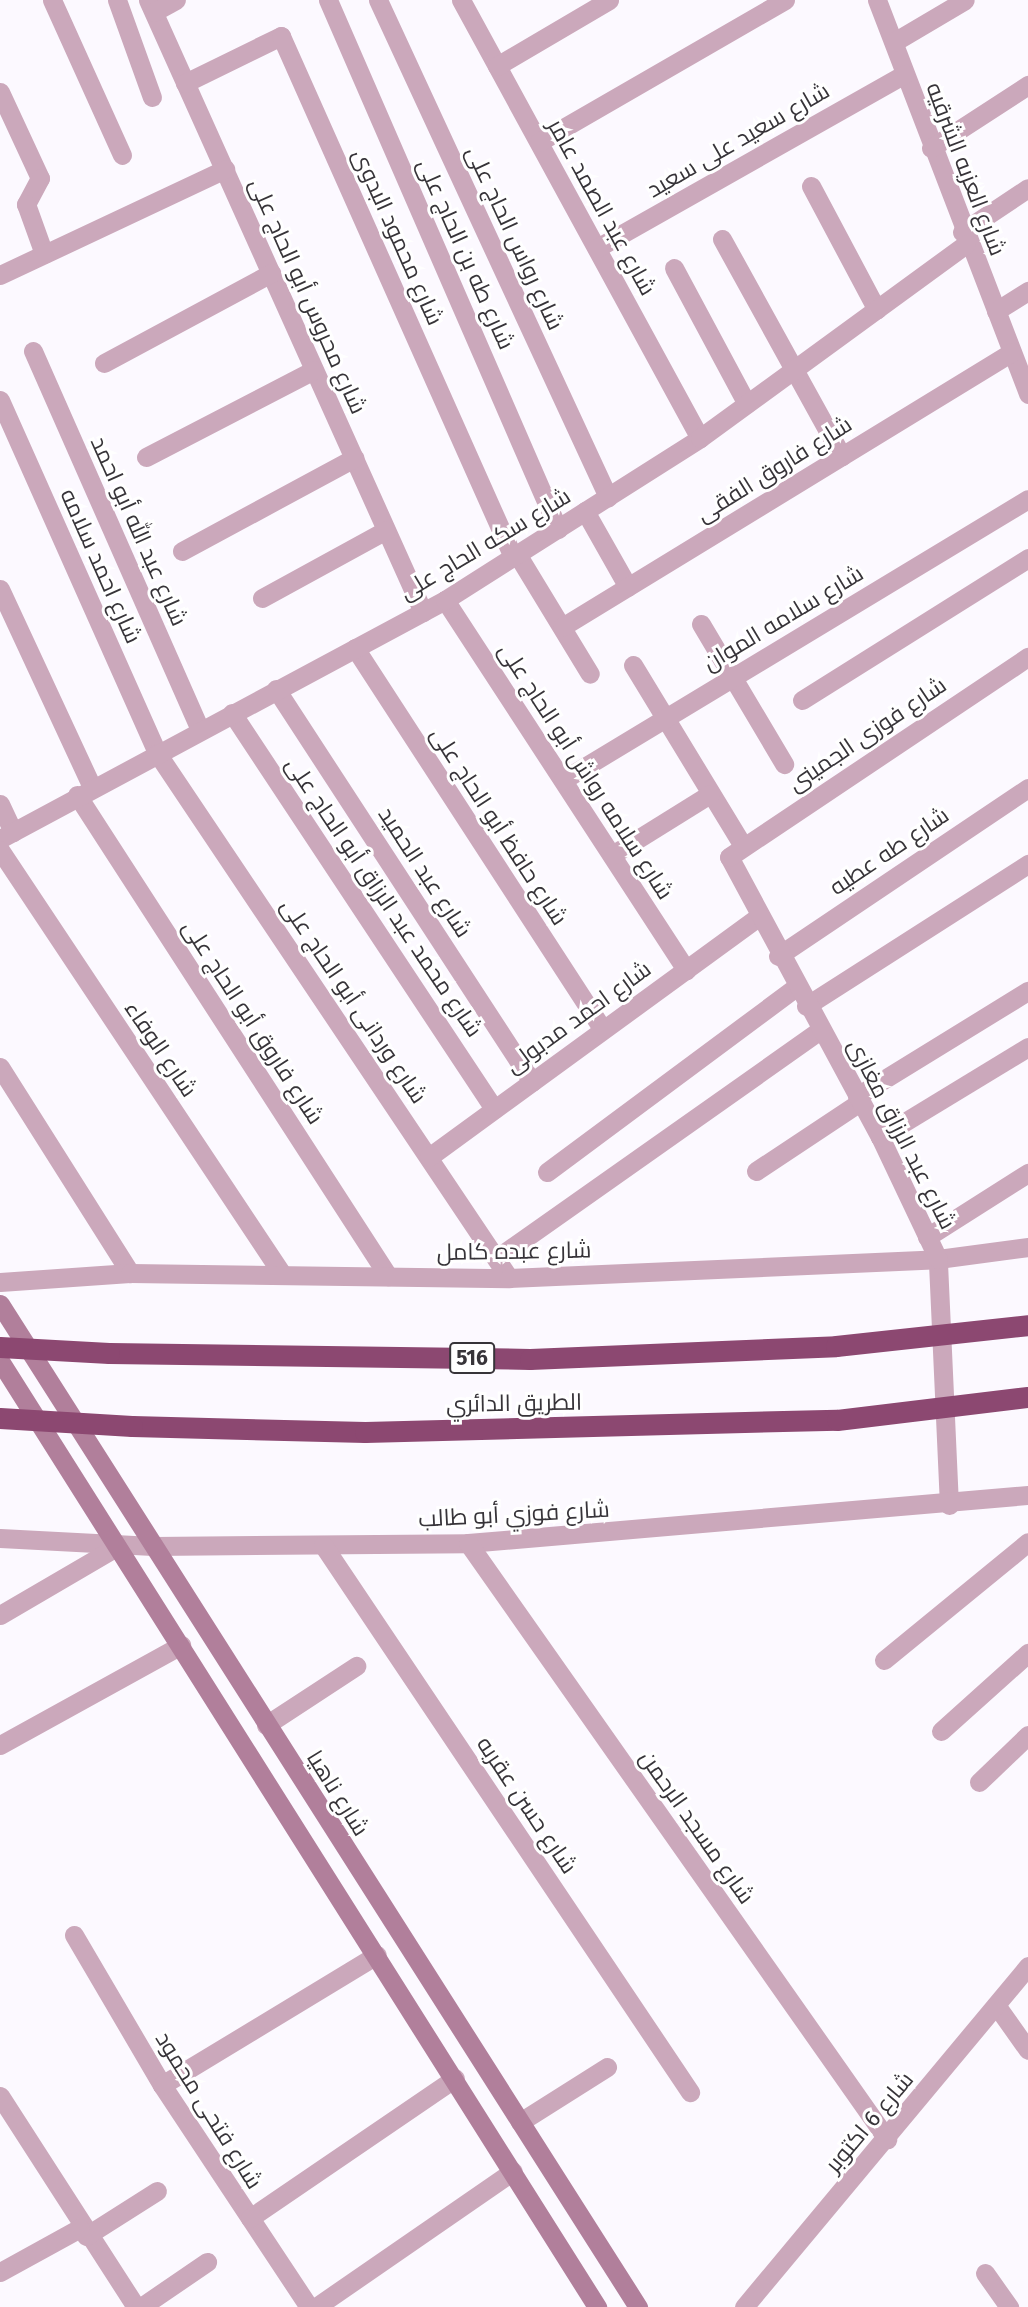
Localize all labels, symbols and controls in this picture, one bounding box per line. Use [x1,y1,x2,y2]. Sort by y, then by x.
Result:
street label: شارع سعيد على سعيد [642,77,834,203]
street label: شارع العزبه الشرقيه [920,79,1012,259]
street label: شارع عبد الصمد عامر [542,114,662,300]
street label: شارع رواس الحاج على [460,142,570,334]
street label: شارع محمود البدوى [347,145,449,329]
street label: شارع طه بن الحاج على [412,154,520,354]
street label: شارع محروس أبو الحاج على [244,174,372,418]
street label: شارع فاروق الفقى [691,410,857,528]
street label: شارع عبد الله أبو احمد [85,432,193,630]
street label: شارع سكه الحاج على [394,482,576,606]
street label: شارع احمد سلامه [55,485,147,647]
street label: شارع سلامه الموان [698,559,868,677]
street label: شارع سلامه رواش أبو الحاج على [493,638,679,904]
street label: شارع فوزى الجمينى [783,671,951,797]
street label: شارع حافظ أبو الحاج على [425,722,573,930]
street label: شارع محمد عبد الرزاق أبو الحاج على [280,752,488,1042]
street label: شارع عبد الحميد [372,801,478,943]
street label: شارع طه عطيه [824,801,954,901]
street label: شارع وردانى أبو الحاج على [275,893,433,1109]
street label: شارع فاروق أبو الحاج على [177,915,329,1129]
street label: شارع احمد مدبولى [500,955,656,1079]
street label: شارع الوفاء [119,996,203,1102]
street label: شارع عبد الرزاق مغازى [842,1034,962,1234]
street label: شارع عبده كامل [436,1236,592,1266]
road number: 516 [448,1340,496,1376]
street label: الطريق الدائري [446,1388,582,1418]
street label: شارع فوزي أبو طالب [418,1495,610,1533]
street label: شارع حسن عقربه [471,1731,583,1879]
street label: شارع ناهيا [301,1745,375,1841]
street label: شارع مسجد الرحمن [634,1745,760,1909]
street label: شارع فتحى محمود [150,2026,268,2194]
street label: شارع 6 اكتوبر [819,2066,919,2178]

